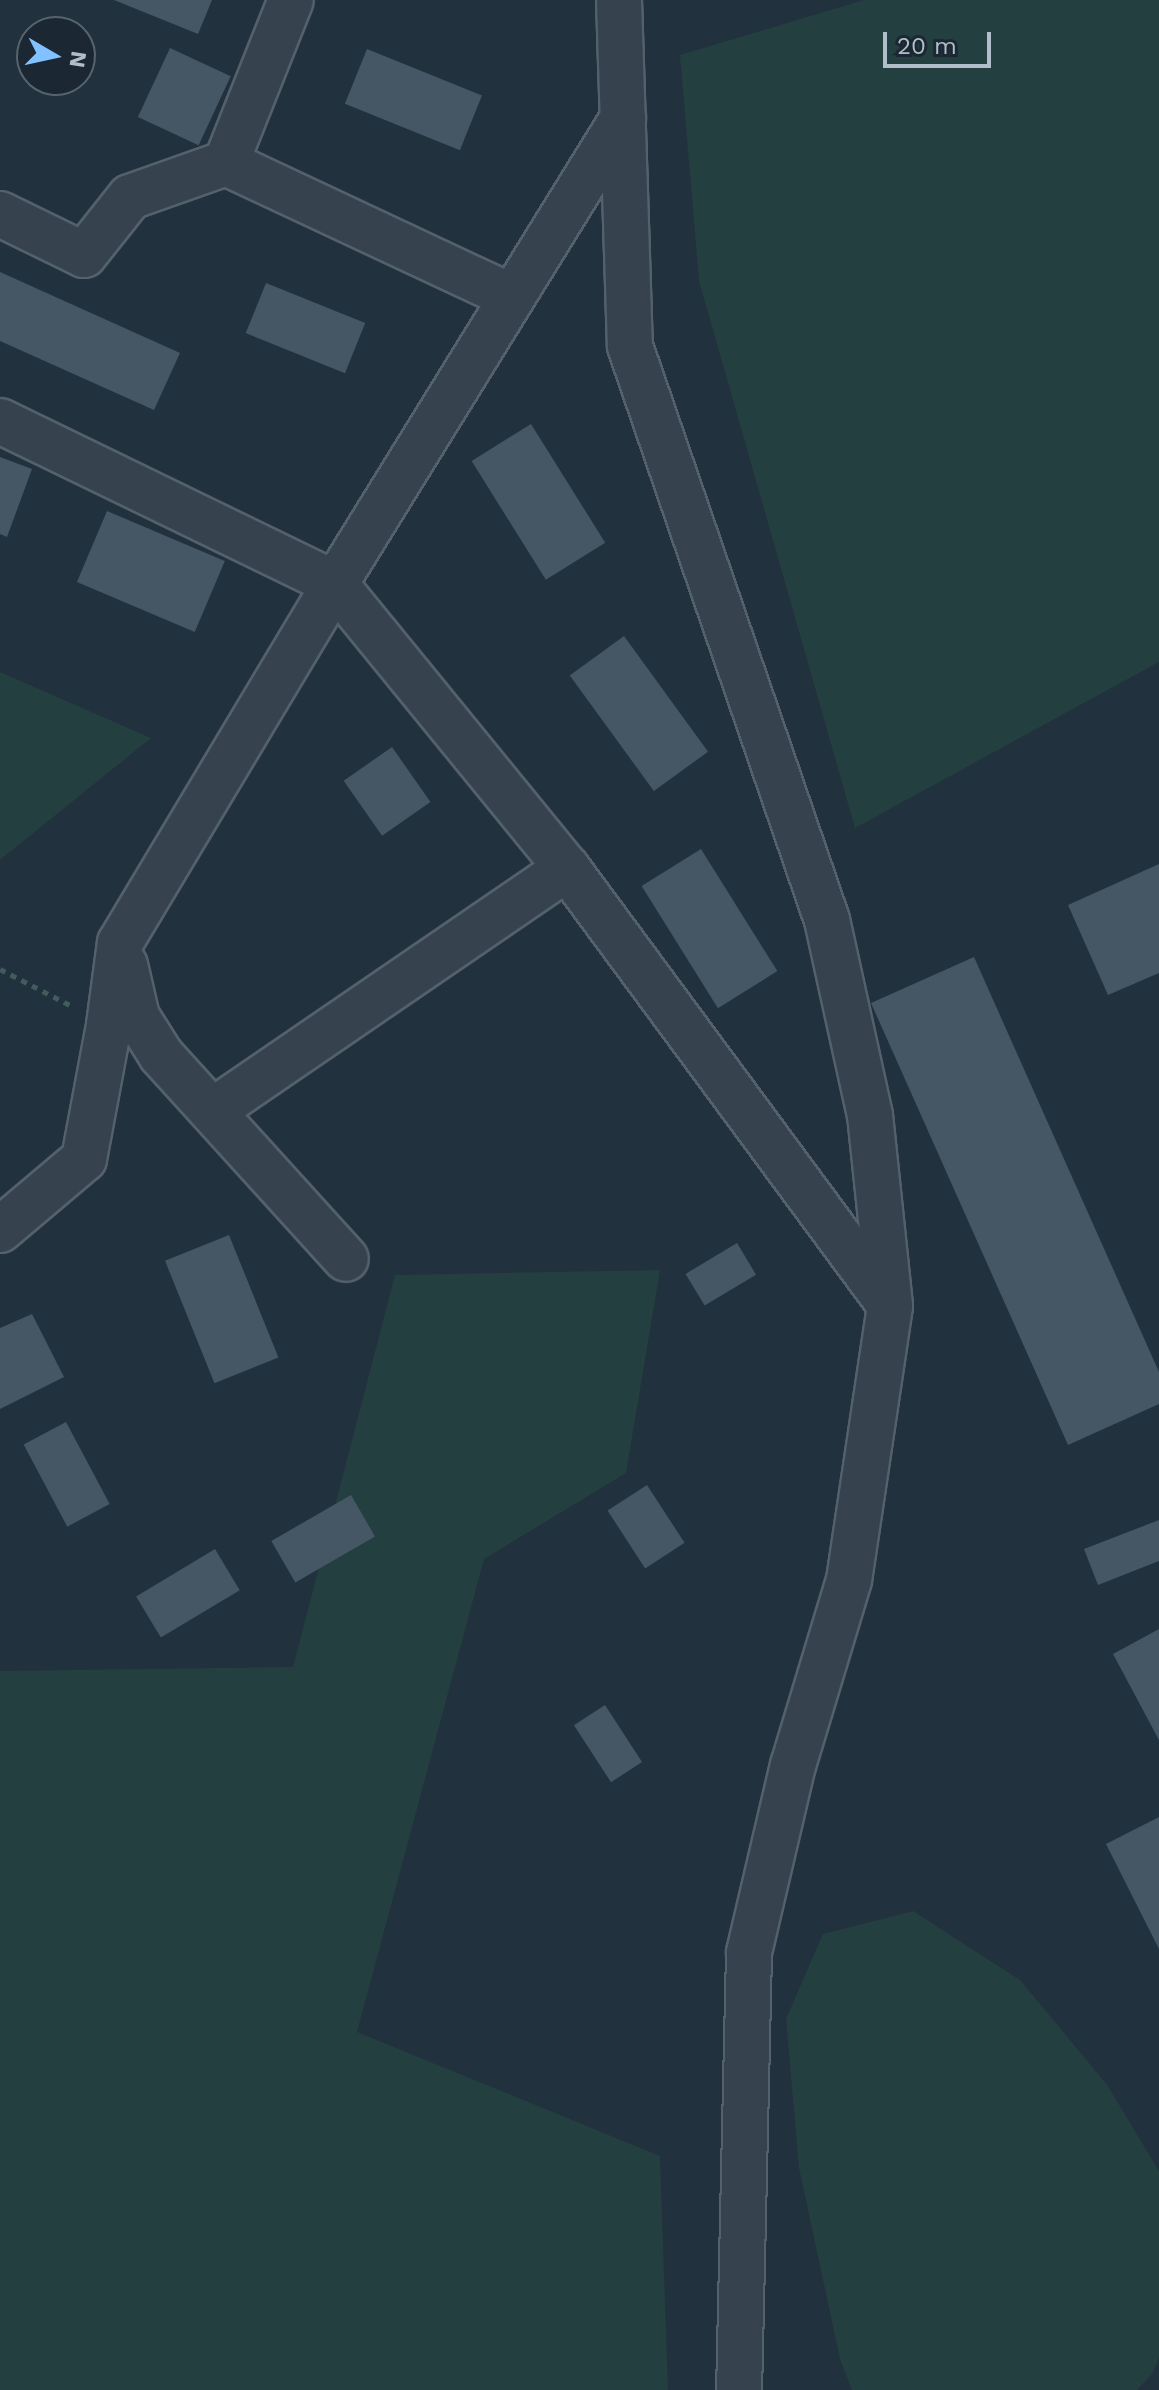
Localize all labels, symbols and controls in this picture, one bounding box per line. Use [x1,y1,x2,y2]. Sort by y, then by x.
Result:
north arrow [16,16,96,96]
scale bar [887,16,995,66]
text: 20 m [897,32,957,60]
text: N [65,50,92,70]

